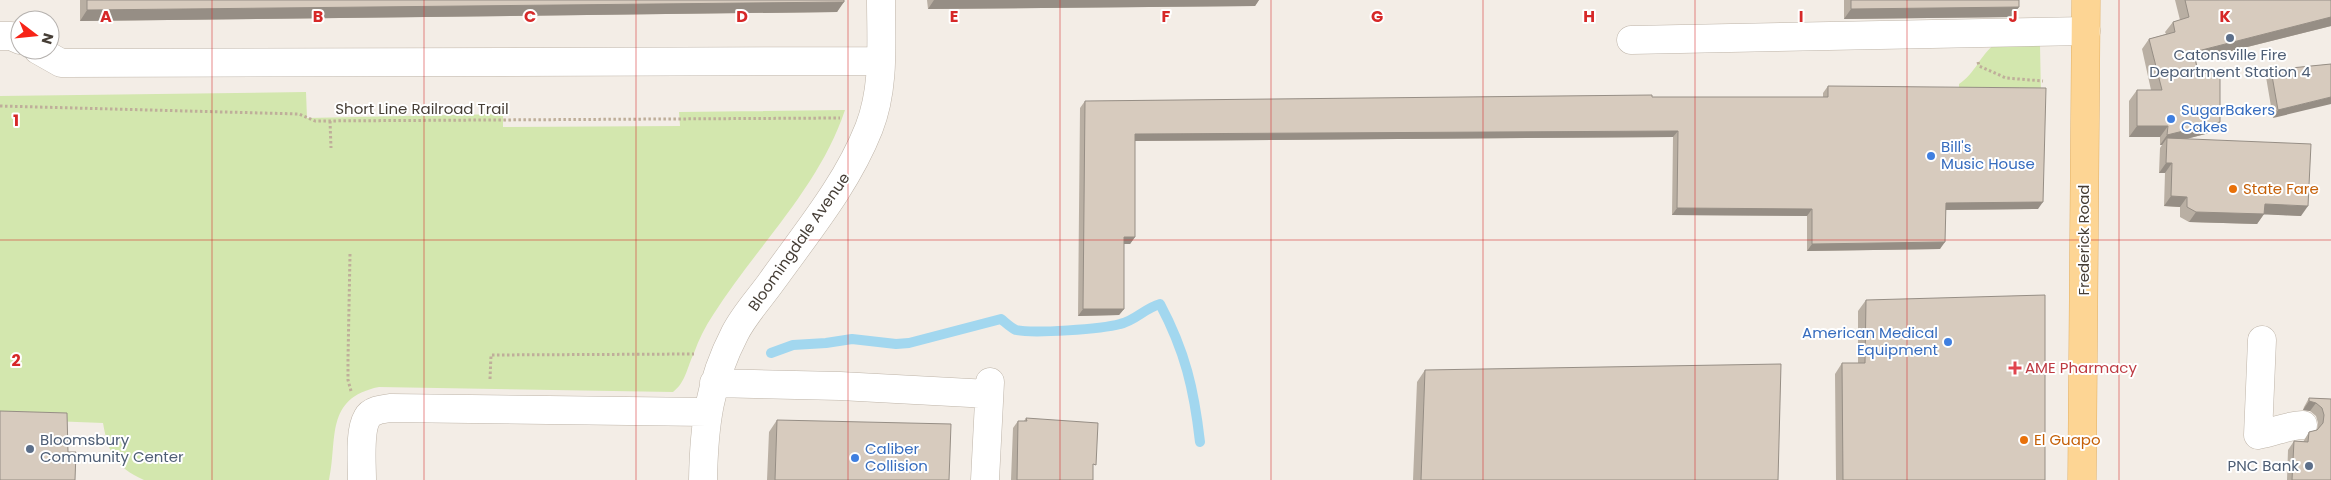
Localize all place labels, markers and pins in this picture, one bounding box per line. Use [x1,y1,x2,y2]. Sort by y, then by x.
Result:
marker: Catonsville Fire Department Station 4 [2224,32,2236,44]
place label: Catonsville Fire Department Station 4 [2149,44,2311,82]
place label: SugarBakers Cakes [2181,99,2275,137]
marker: SugarBakers Cakes [2165,113,2177,125]
place label: Bill's Music House [1941,136,2035,174]
marker: Bill's Music House [1925,150,1937,162]
place label: State Fare [2243,178,2319,199]
marker: State Fare [2227,183,2239,195]
place label: American Medical Equipment [1802,322,1938,360]
marker: American Medical Equipment [1942,336,1954,348]
place label: AME Pharmacy [2025,357,2137,378]
marker: AME Pharmacy [2009,362,2021,374]
place label: Bloomsbury Community Center [40,429,184,467]
place label: El Guapo [2034,429,2101,450]
marker: El Guapo [2018,434,2030,446]
place label: Caliber Collision [865,438,928,476]
marker: Bloomsbury Community Center [24,443,36,455]
marker: Caliber Collision [849,452,861,464]
place label: PNC Bank [2228,455,2299,476]
marker: PNC Bank [2303,460,2315,472]

